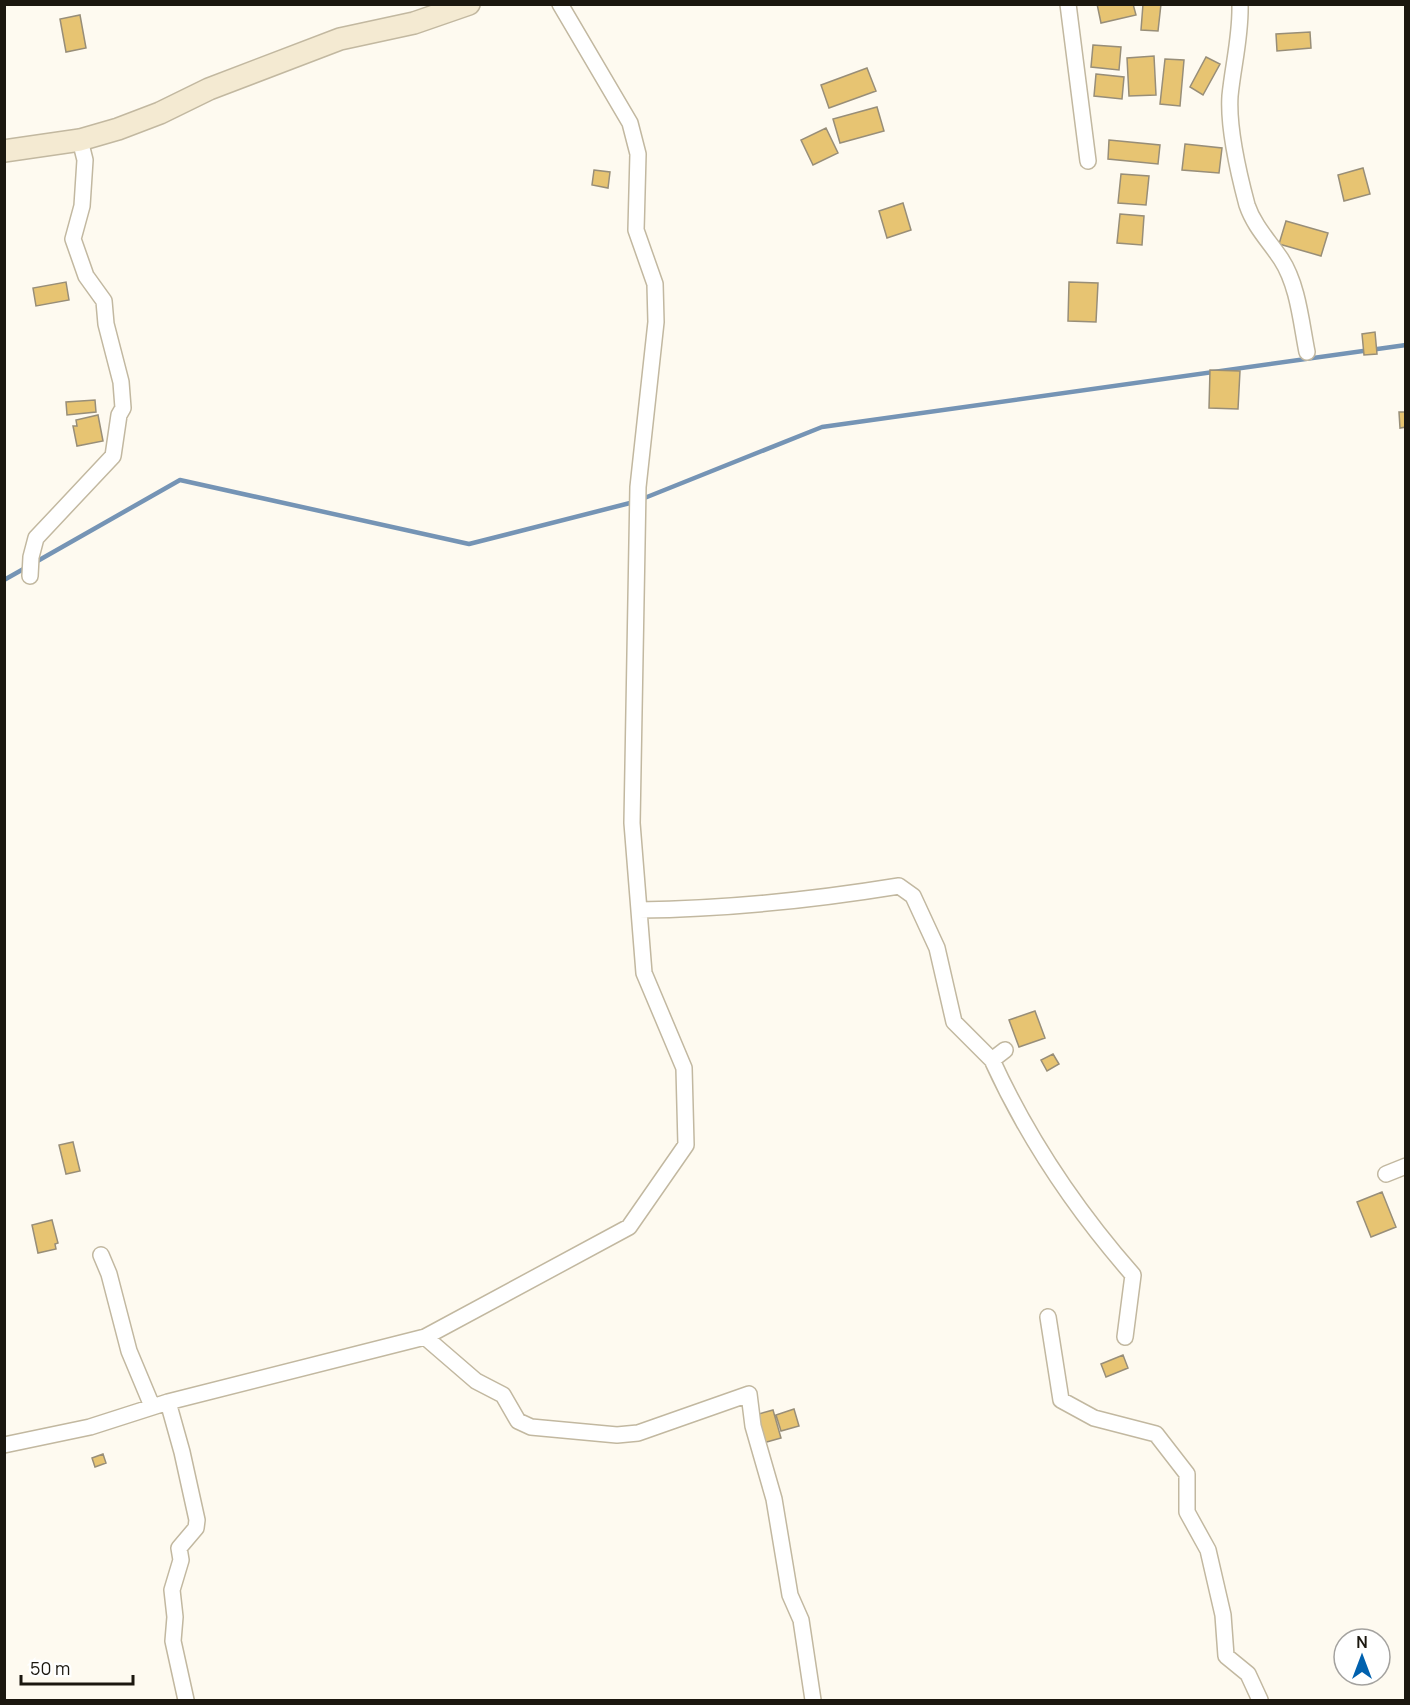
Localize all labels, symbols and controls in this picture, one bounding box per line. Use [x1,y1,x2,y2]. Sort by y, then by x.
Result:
north arrow [1332,1627,1392,1687]
text: N [1356,1631,1368,1653]
scale bar [21,1648,134,1686]
text: 50 m [30,1656,70,1680]

